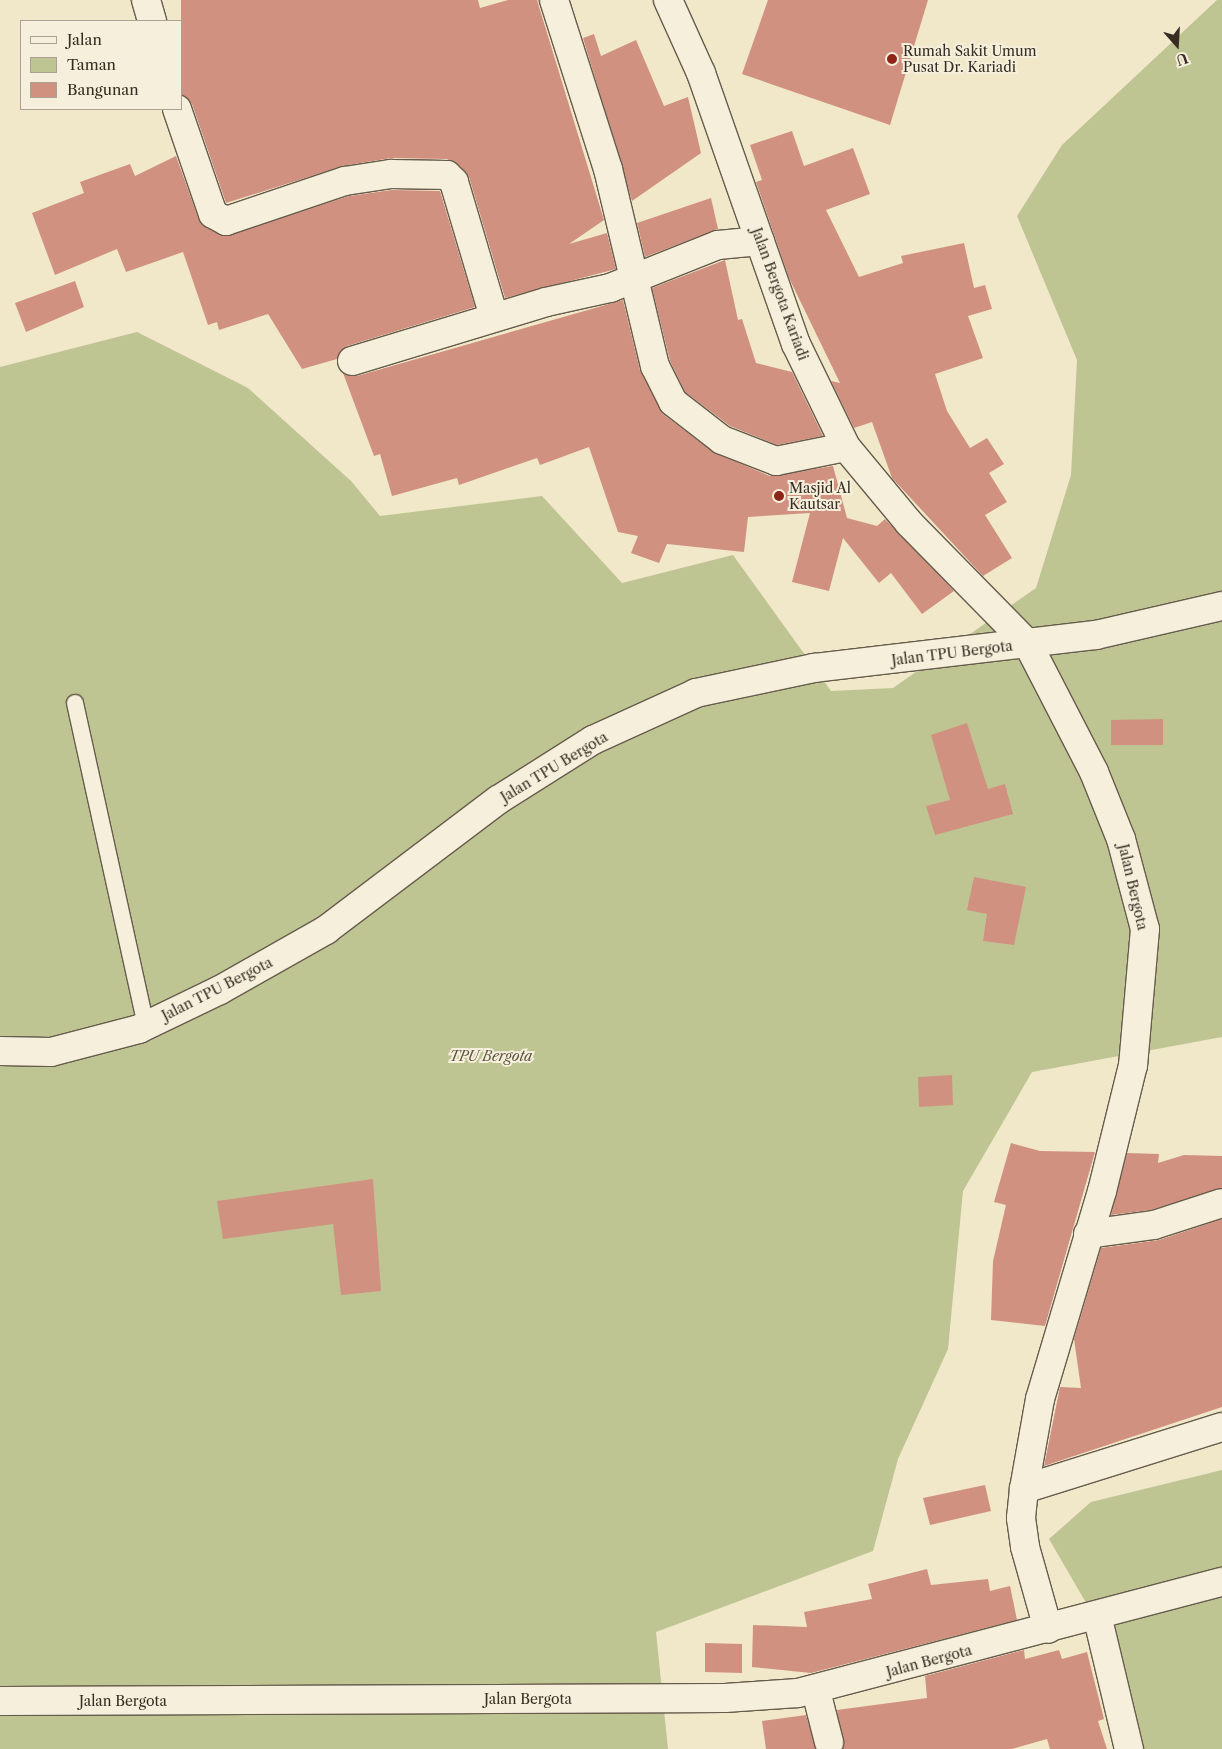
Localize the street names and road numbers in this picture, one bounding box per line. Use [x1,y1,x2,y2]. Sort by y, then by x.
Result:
street label: Jalan Bergota Kariadi [748,225,812,363]
street label: Jalan TPU Bergota [890,637,1014,669]
street label: Jalan TPU Bergota [497,728,611,806]
street label: Jalan Bergota [1115,842,1151,932]
street label: Jalan TPU Bergota [159,954,275,1024]
street label: Jalan Bergota [884,1642,974,1680]
street label: Jalan Bergota [484,1691,572,1707]
street label: Jalan Bergota [79,1693,167,1709]

